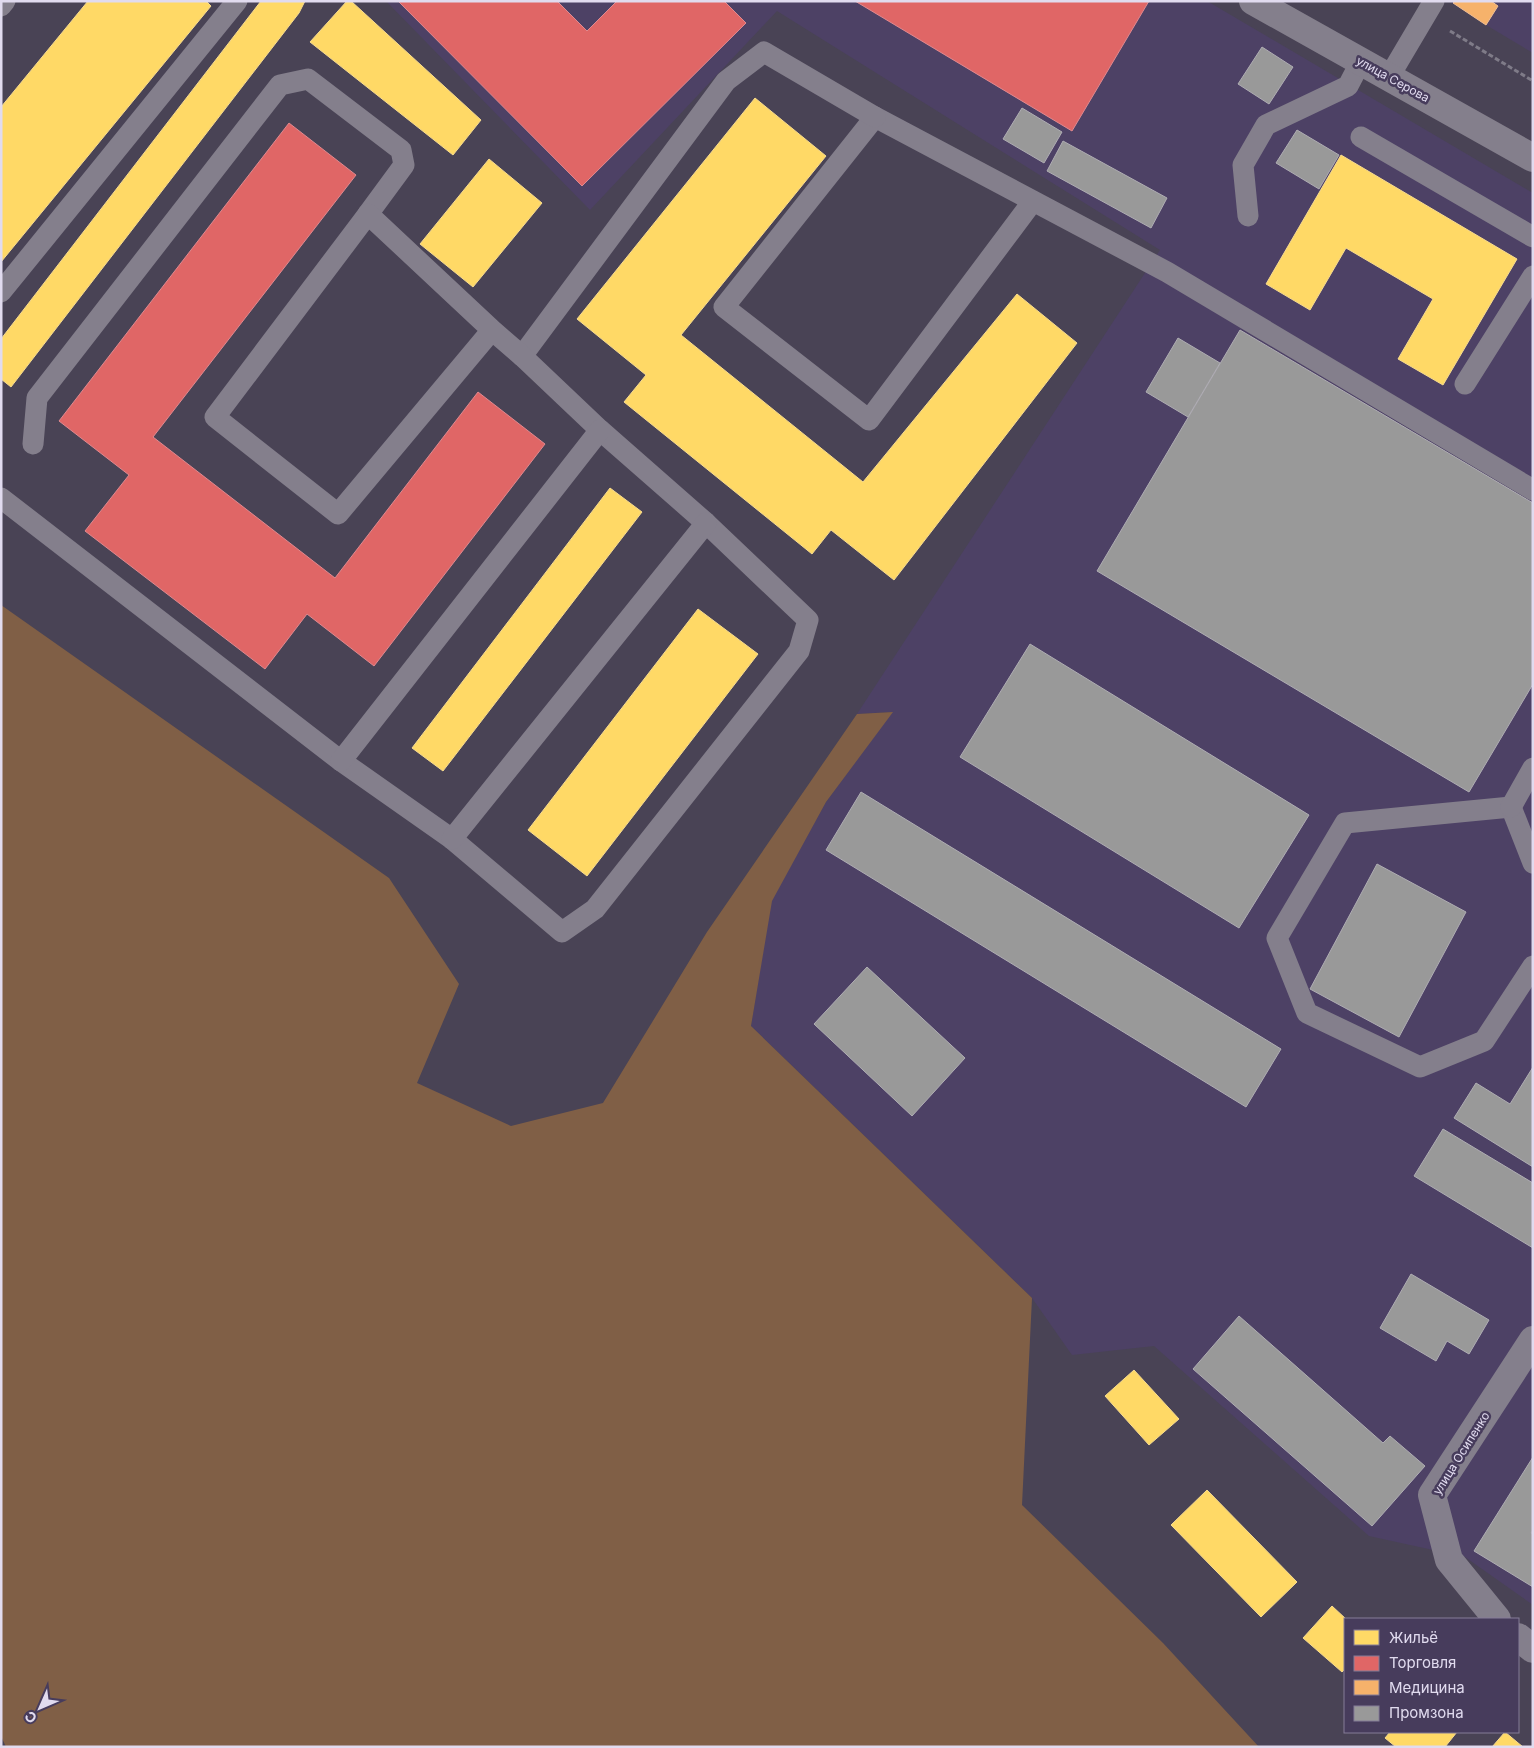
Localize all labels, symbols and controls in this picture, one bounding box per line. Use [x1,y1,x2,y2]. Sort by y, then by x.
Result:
street label: улица Серова [1354,53,1432,105]
street label: улица Осипенко [1429,1409,1493,1497]
legend [1344,1618,1519,1733]
text: Жильё [1389,1628,1438,1647]
text: Торговля [1389,1653,1456,1672]
text: Медицина [1389,1678,1465,1697]
north arrow [15,1683,65,1733]
text: Промзона [1389,1703,1464,1722]
text: С [21,1708,40,1727]

